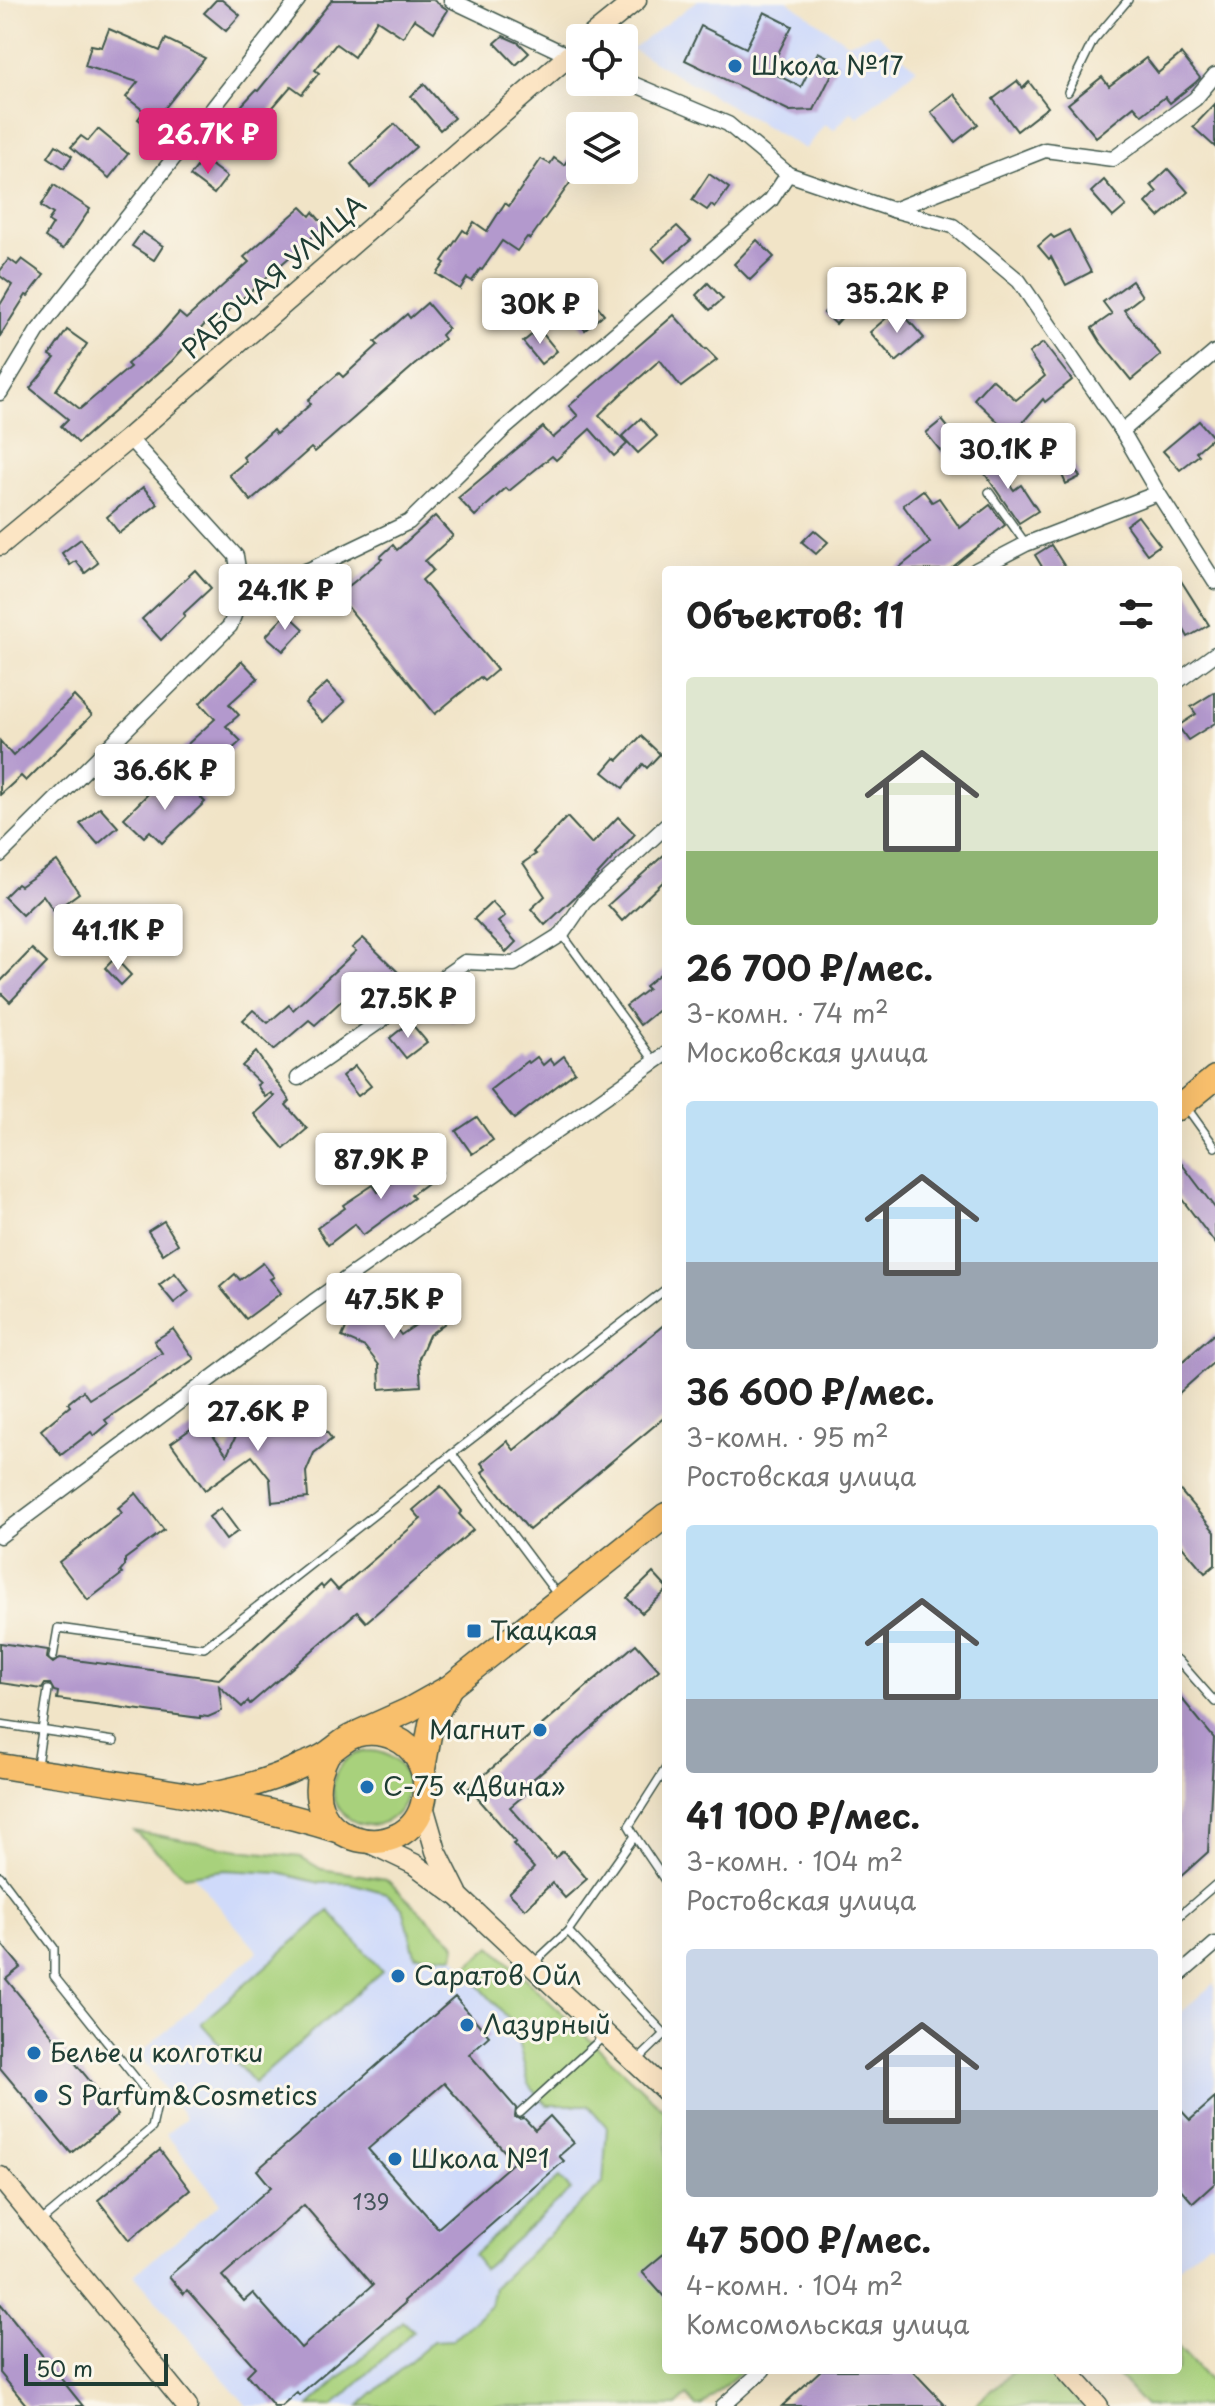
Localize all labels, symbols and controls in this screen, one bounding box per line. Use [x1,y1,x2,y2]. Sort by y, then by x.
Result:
map controls [566,24,638,184]
button: locate [566,24,638,96]
place label: Школа №17 [751,45,904,84]
marker: Школа №17 [726,57,744,75]
pin: 26.7K ₽ [134,108,282,176]
button: layers [566,112,638,184]
text: 26.7K ₽ [157,114,259,153]
street label: РАБОЧАЯ УЛИЦА [172,185,374,367]
pin: 35.2K ₽ [823,267,971,335]
text: 35.2K ₽ [845,273,949,312]
pin: 30K ₽ [484,278,596,346]
text: 30K ₽ [500,284,580,323]
pin: 30.1K ₽ [934,423,1082,491]
text: 30.1K ₽ [959,429,1057,468]
pin: 24.1K ₽ [211,564,359,632]
text: 24.1K ₽ [237,570,333,609]
text: Объектов: 11 [686,588,904,640]
icon: filters [1114,592,1158,636]
icon: home [850,729,994,873]
pin: 36.6K ₽ [91,744,239,812]
text: 36.6K ₽ [113,750,217,789]
pin: 41.1K ₽ [44,904,192,972]
text: 41.1K ₽ [72,910,164,949]
text: 26 700 ₽/мес. [686,941,933,993]
pin: 27.5K ₽ [334,972,482,1040]
text: 27.5K ₽ [359,978,457,1017]
text: 3-комн. · 74 m² [686,993,889,1032]
text: Московская улица [686,1032,928,1071]
pin: 87.9K ₽ [307,1133,455,1201]
text: 87.9K ₽ [333,1139,429,1178]
icon: home [850,1153,994,1297]
pin: 47.5K ₽ [320,1273,468,1341]
text: 47.5K ₽ [344,1279,444,1318]
text: 36 600 ₽/мес. [686,1365,935,1417]
pin: 27.6K ₽ [184,1385,332,1453]
text: 27.6K ₽ [207,1391,309,1430]
text: 3-комн. · 95 m² [686,1417,889,1456]
text: Ростовская улица [686,1456,916,1495]
icon: home [850,1577,994,1721]
place label: Ткацкая [490,1610,598,1649]
marker: Ткацкая [465,1622,483,1640]
place label: Магнит [429,1709,525,1748]
marker: Магнит [531,1721,549,1739]
place label: С-75 «Двина» [383,1766,565,1805]
marker: С-75 «Двина» [358,1778,376,1796]
text: 41 100 ₽/мес. [686,1789,920,1841]
text: 3-комн. · 104 m² [686,1841,903,1880]
text: Ростовская улица [686,1880,916,1919]
place label: Саратов Ойл [414,1955,581,1994]
marker: Саратов Ойл [389,1967,407,1985]
icon: home [850,2001,994,2145]
place label: Лазурный [483,2004,611,2043]
marker: Лазурный [458,2016,476,2034]
place label: Белье и колготки [50,2032,264,2071]
marker: Белье и колготки [25,2044,43,2062]
place label: S Parfum&Cosmetics [57,2075,317,2114]
marker: S Parfum&Cosmetics [32,2087,50,2105]
place label: Школа №1 [411,2138,550,2177]
marker: Школа №1 [386,2150,404,2168]
house number: 139 [353,2184,389,2217]
text: 47 500 ₽/мес. [686,2213,931,2265]
text: 4-комн. · 104 m² [686,2265,903,2304]
text: Комсомольская улица [686,2304,969,2343]
scale bar [24,2350,168,2386]
text: 50 m [36,2351,93,2384]

